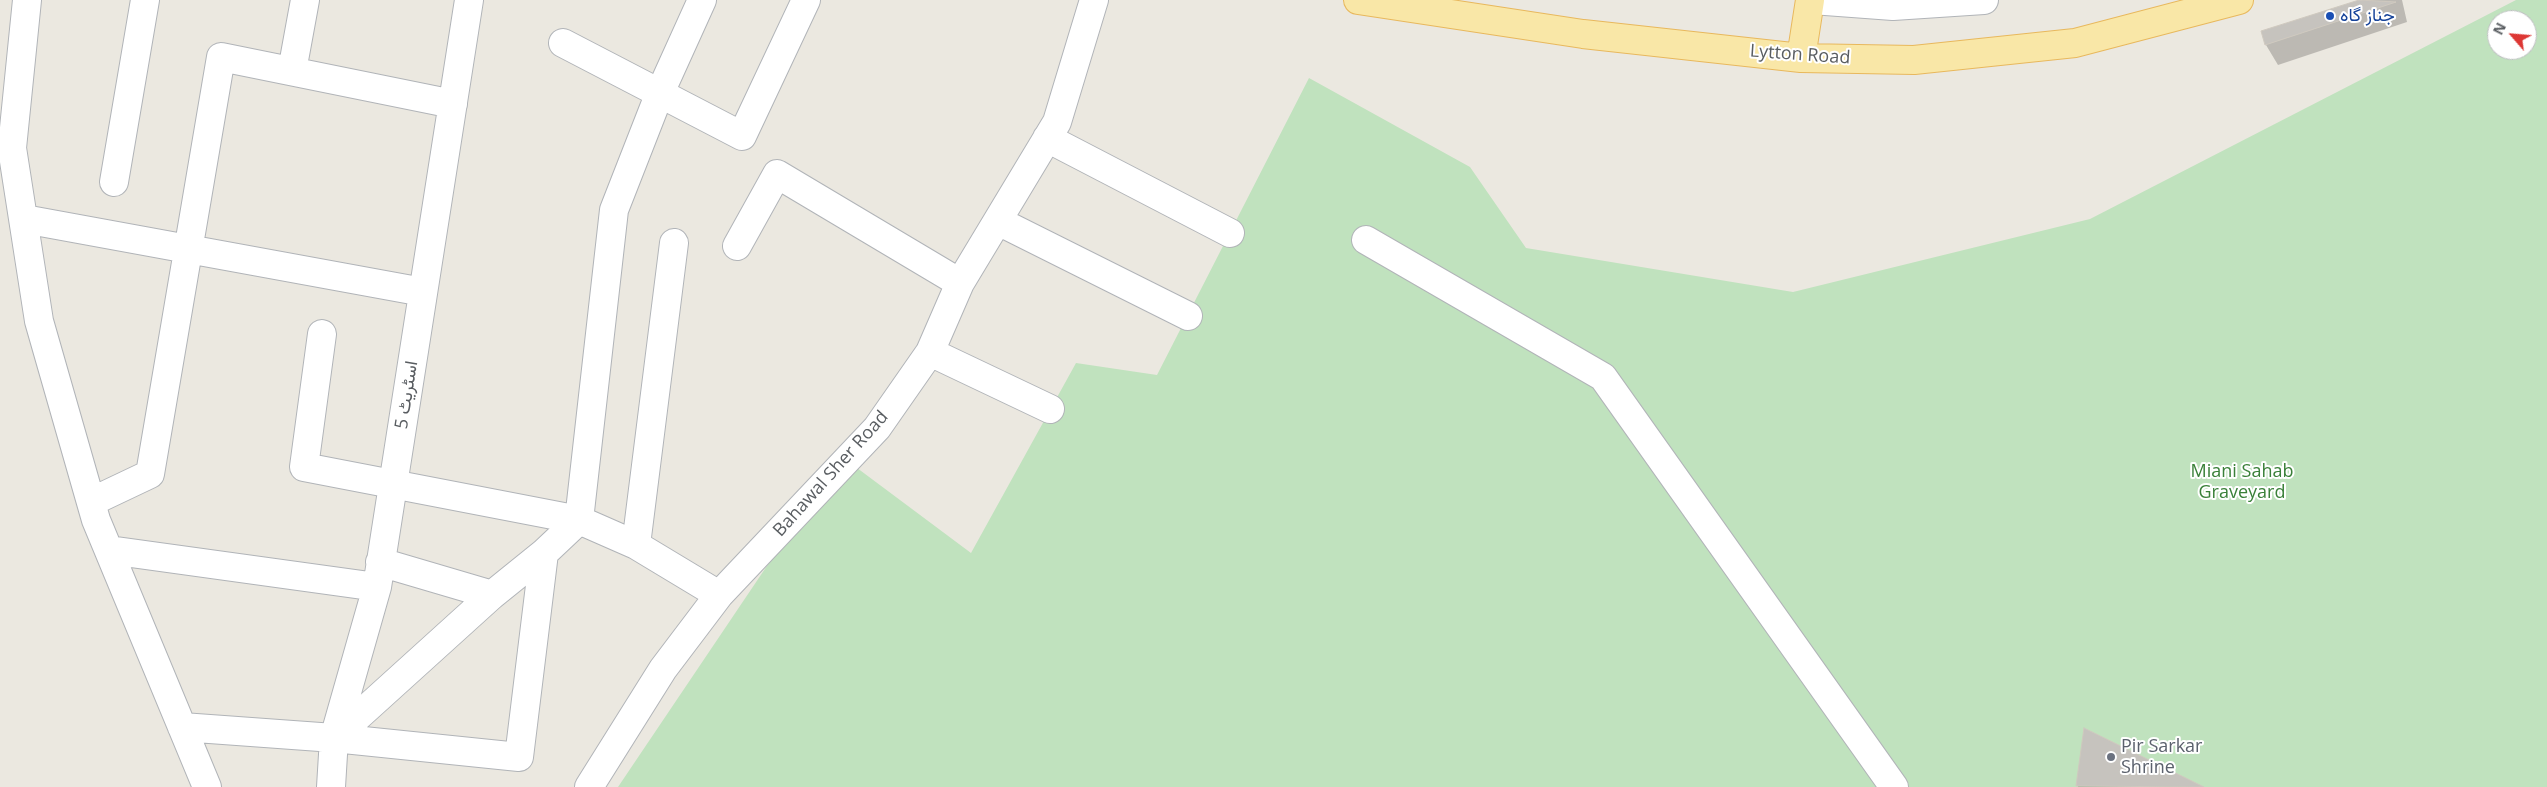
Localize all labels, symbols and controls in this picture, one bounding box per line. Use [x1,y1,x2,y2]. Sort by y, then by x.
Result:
place label: جناز گاہ [2340,5,2395,27]
marker: جناز گاہ [2324,10,2336,22]
north arrow [2487,10,2537,60]
text: N [2488,19,2510,38]
street label: Lytton Road [1749,41,1851,69]
street label: اسٹریٹ 5 [391,359,423,431]
street label: Bahawal Sher Road [769,407,893,541]
park label: Miani Sahab Graveyard [2191,461,2293,504]
place label: Pir Sarkar Shrine [2121,736,2202,779]
marker: Pir Sarkar Shrine [2105,751,2117,763]

